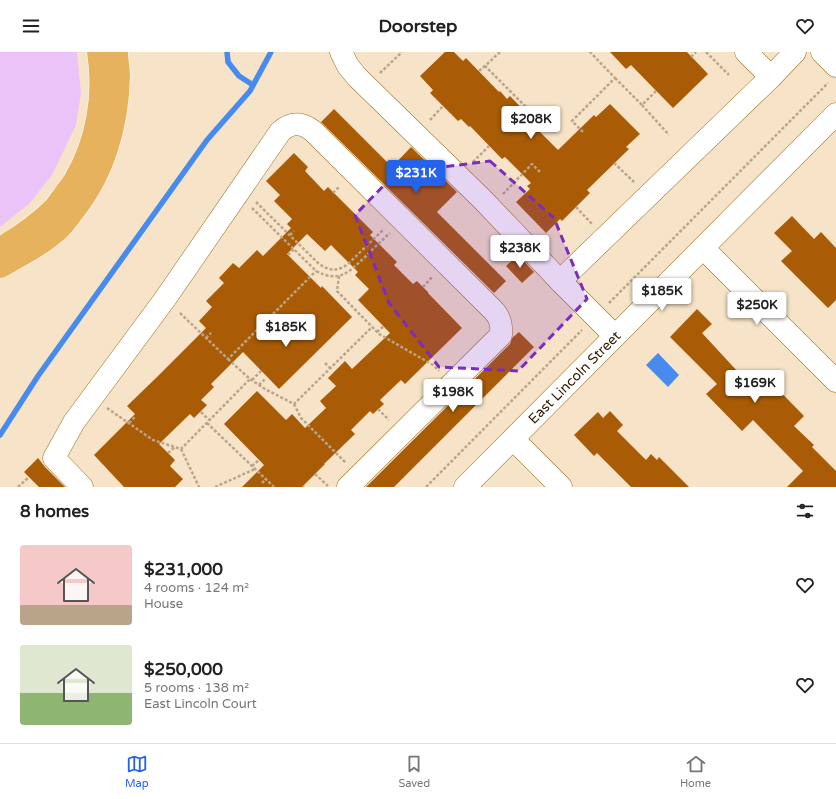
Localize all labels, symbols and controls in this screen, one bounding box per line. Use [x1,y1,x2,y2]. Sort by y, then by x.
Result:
icon: menu [20,15,42,37]
text: Doorstep [379,15,457,37]
icon: heart [794,15,816,37]
pin: $208K [503,106,559,140]
text: $208K [510,111,552,127]
pin: $231K [388,160,444,194]
text: $231K [395,165,437,181]
pin: $238K [492,235,548,269]
text: $238K [499,240,541,256]
pin: $185K [634,278,690,312]
text: $185K [641,283,683,299]
pin: $250K [729,292,785,326]
text: $250K [736,297,778,313]
pin: $185K [258,314,314,348]
text: $185K [265,319,307,335]
street label: East Lincoln Street [524,327,625,427]
pin: $169K [727,370,783,404]
text: $169K [734,375,776,391]
pin: $198K [425,379,481,413]
text: $198K [432,384,474,400]
icon: filters [794,500,816,522]
text: 8 homes [20,501,89,522]
text: $231,000 [144,559,223,580]
icon: home [52,561,100,609]
icon: heart [794,574,816,596]
text: 4 rooms · 124 m² [144,580,249,596]
text: House [144,596,183,612]
text: $250,000 [144,659,223,680]
icon: home [52,661,100,709]
icon: heart [794,674,816,696]
text: 5 rooms · 138 m² [144,680,249,696]
text: East Lincoln Court [144,696,257,712]
tab: Map [125,753,149,790]
tab: Saved [398,753,430,790]
tab: Home [680,753,711,790]

